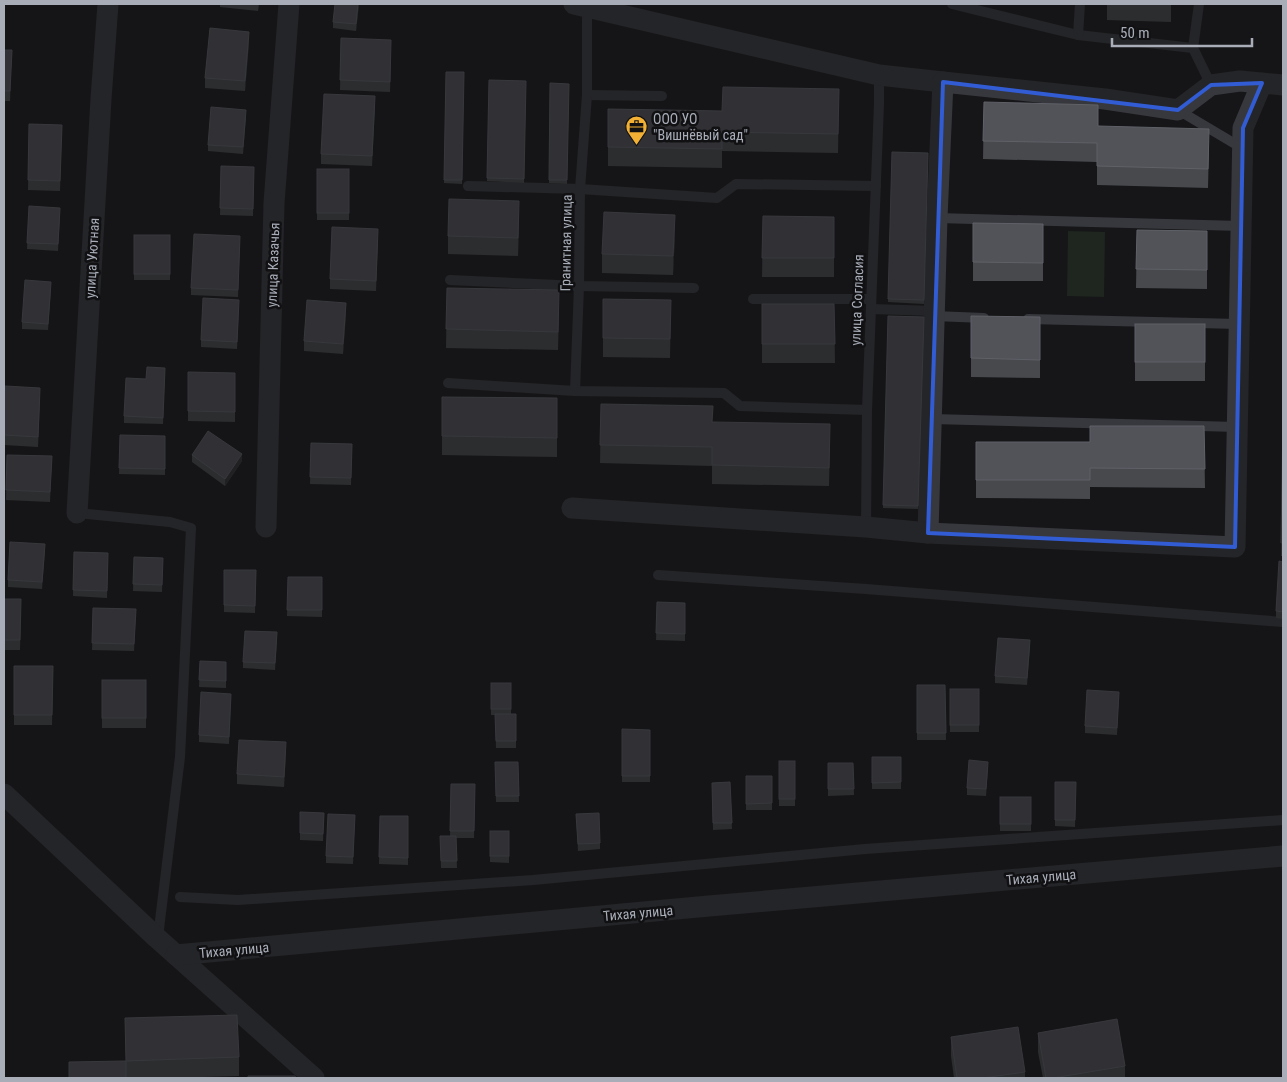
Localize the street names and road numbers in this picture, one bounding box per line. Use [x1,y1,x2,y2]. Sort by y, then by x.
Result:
street label: Гранитная улица [557,194,575,292]
street label: улица Уютная [82,217,102,299]
street label: улица Казачья [264,222,282,308]
street label: улица Согласия [847,254,867,346]
street label: Тихая улица [1005,866,1077,888]
street label: Тихая улица [602,902,674,924]
street label: Тихая улица [198,939,270,961]

